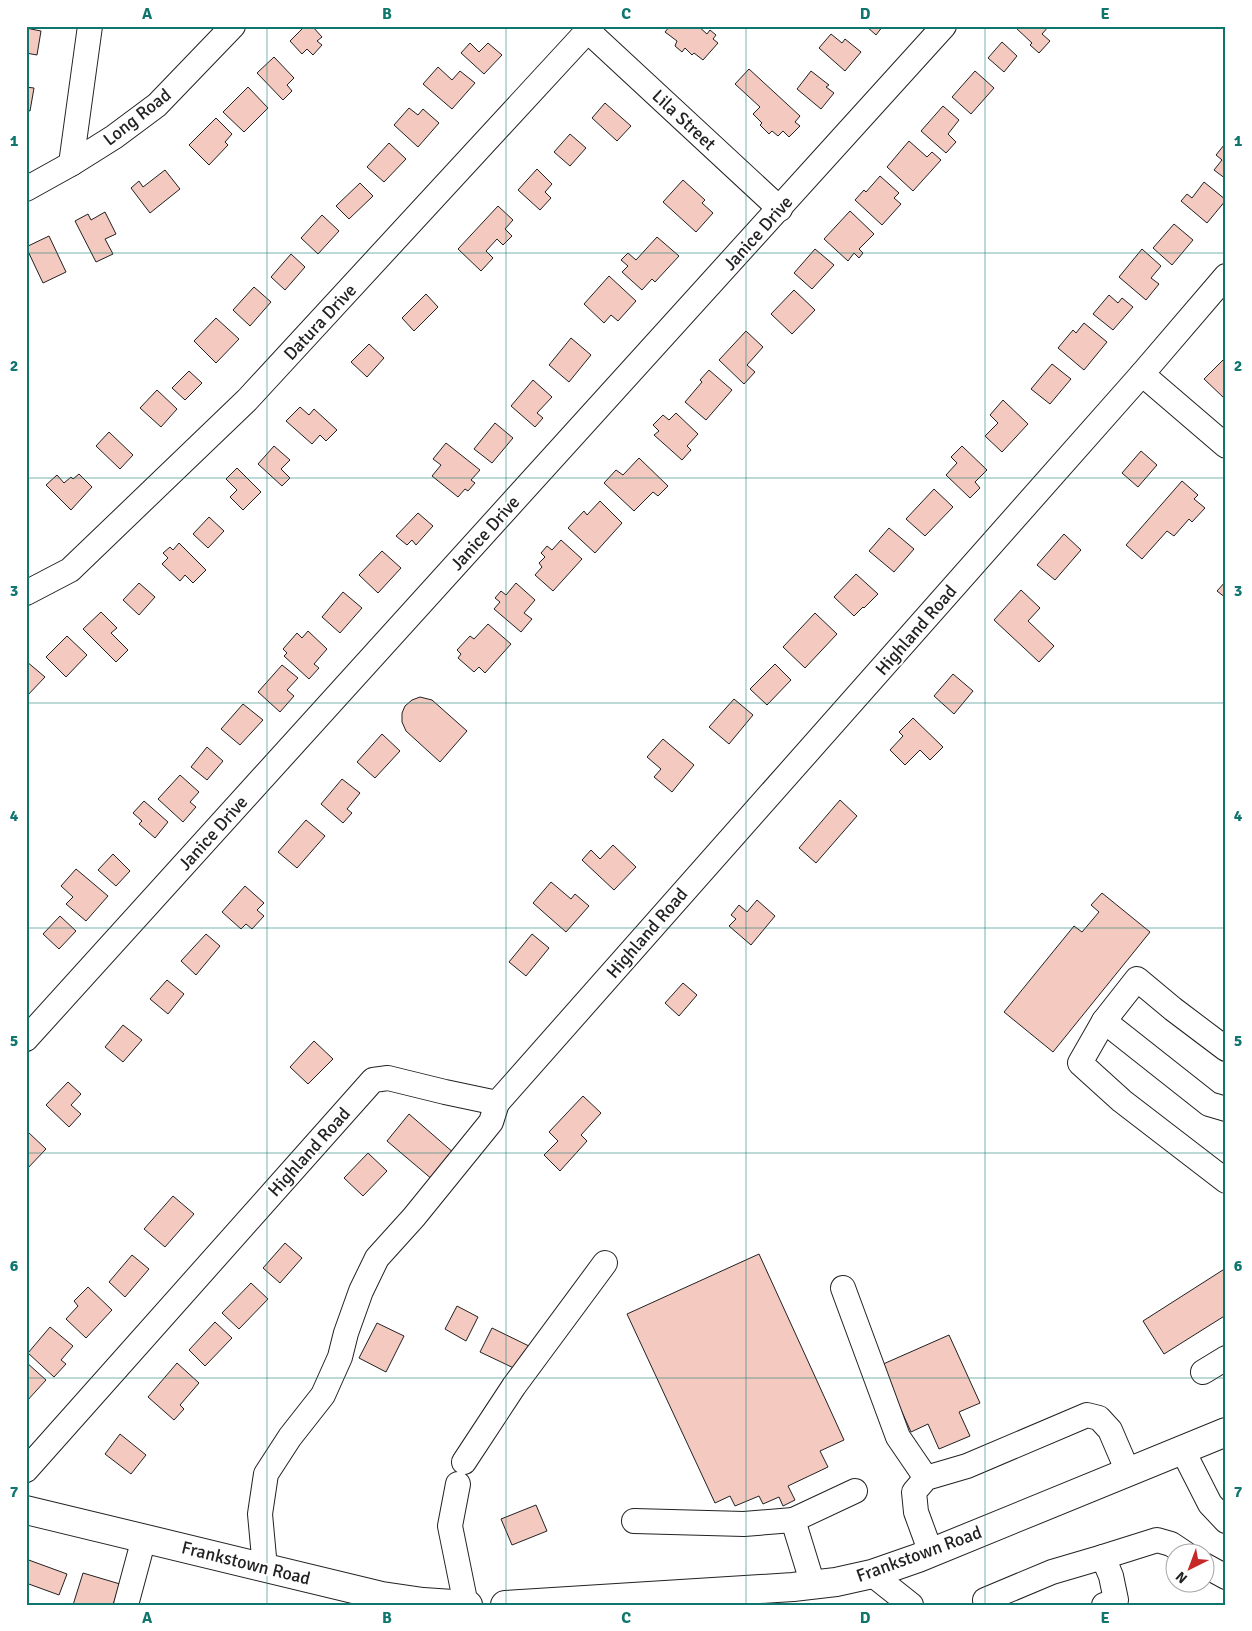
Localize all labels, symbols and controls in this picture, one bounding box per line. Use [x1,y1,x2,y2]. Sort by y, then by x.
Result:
text: A [142,4,153,24]
text: B [382,4,392,24]
text: C [621,4,631,24]
text: D [860,4,871,24]
text: E [1100,4,1110,24]
street label: Long Road [99,84,175,150]
street label: Lila Street [648,85,720,155]
text: 1 [10,131,19,151]
text: 1 [1234,131,1243,151]
street label: Janice Drive [719,191,797,275]
street label: Datura Drive [279,279,361,365]
text: 2 [10,356,18,376]
text: 2 [1234,356,1242,376]
street label: Janice Drive [446,491,524,575]
street label: Highland Road [871,580,961,680]
text: 3 [10,581,18,601]
text: 3 [1234,581,1242,601]
street label: Janice Drive [174,791,252,875]
text: 4 [10,806,19,826]
text: 4 [1234,806,1243,826]
street label: Highland Road [602,883,692,983]
text: 5 [10,1031,18,1051]
text: 5 [1234,1031,1242,1051]
street label: Highland Road [263,1103,355,1201]
text: 6 [10,1256,19,1276]
text: 6 [1234,1256,1243,1276]
text: 7 [10,1482,19,1502]
text: 7 [1234,1482,1243,1502]
street label: Frankstown Road [853,1521,985,1587]
street label: Frankstown Road [179,1536,313,1590]
north arrow [1164,1544,1214,1594]
text: N [1172,1568,1191,1587]
text: A [142,1608,153,1628]
text: B [382,1608,392,1628]
text: C [621,1608,631,1628]
text: D [860,1608,871,1628]
text: E [1100,1608,1110,1628]

